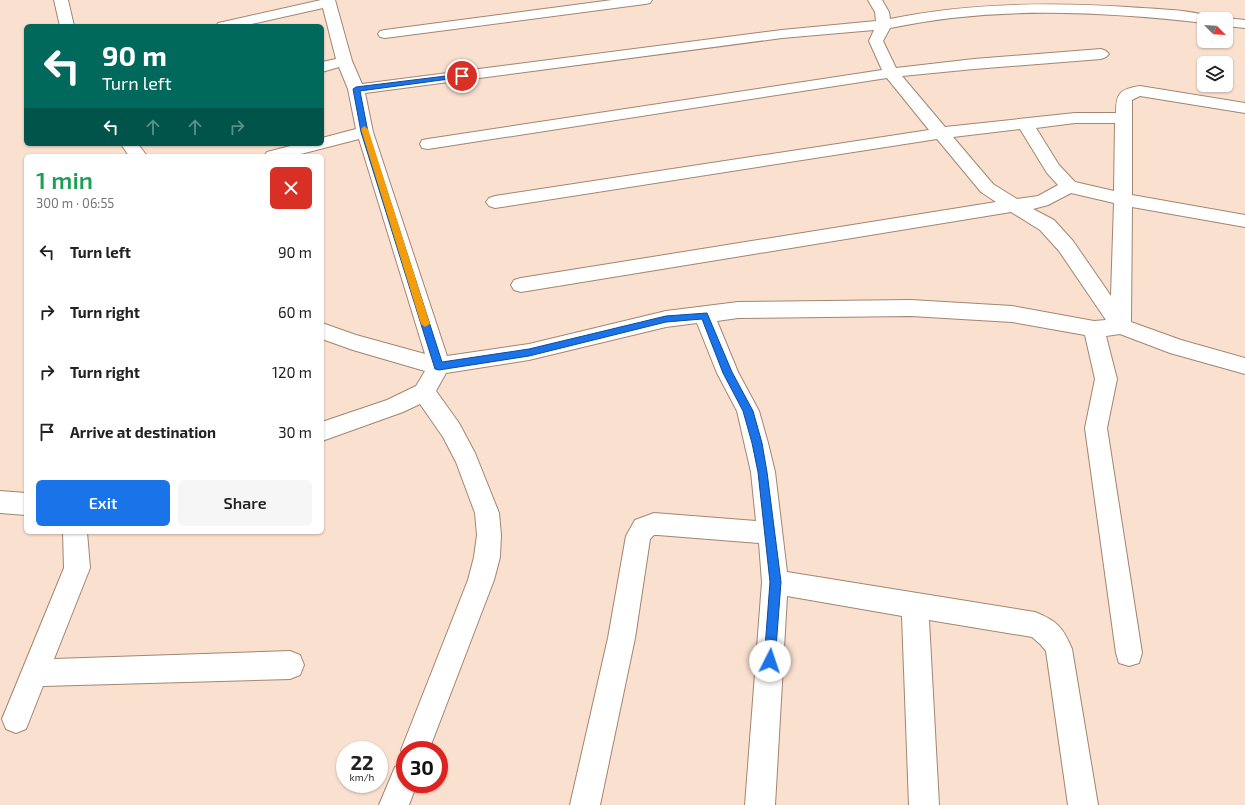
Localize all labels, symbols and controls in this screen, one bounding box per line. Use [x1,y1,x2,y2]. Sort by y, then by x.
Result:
north arrow [1197,12,1233,48]
map controls [1197,12,1233,92]
text: 90 m [102,38,167,72]
icon: left [36,40,88,92]
button: layers [1197,56,1233,92]
pin [445,59,479,93]
icon: arrive [451,65,473,87]
text: Turn left [102,72,172,94]
icon: left [100,116,122,138]
icon: ahead [142,116,164,138]
icon: ahead [184,116,206,138]
icon: right [226,116,248,138]
text: 1 min [36,165,93,194]
button: close [270,167,312,209]
text: 300 m · 06:55 [36,195,114,211]
icon: left [36,241,58,263]
text: Turn left [70,243,131,261]
text: 90 m [278,243,312,261]
icon: right [36,301,58,323]
text: Turn right [70,303,140,321]
text: 60 m [278,303,312,321]
icon: right [36,361,58,383]
text: Turn right [70,363,140,381]
text: 120 m [272,363,312,381]
icon: arrive [36,421,58,443]
text: Arrive at destination [70,423,216,441]
text: 30 m [278,423,312,441]
button: Exit [36,480,170,526]
button: Share [178,480,312,526]
position arrow [749,640,791,682]
speed limit sign: 30 [396,741,448,793]
text: 22 [350,750,374,774]
text: km/h [350,771,374,783]

